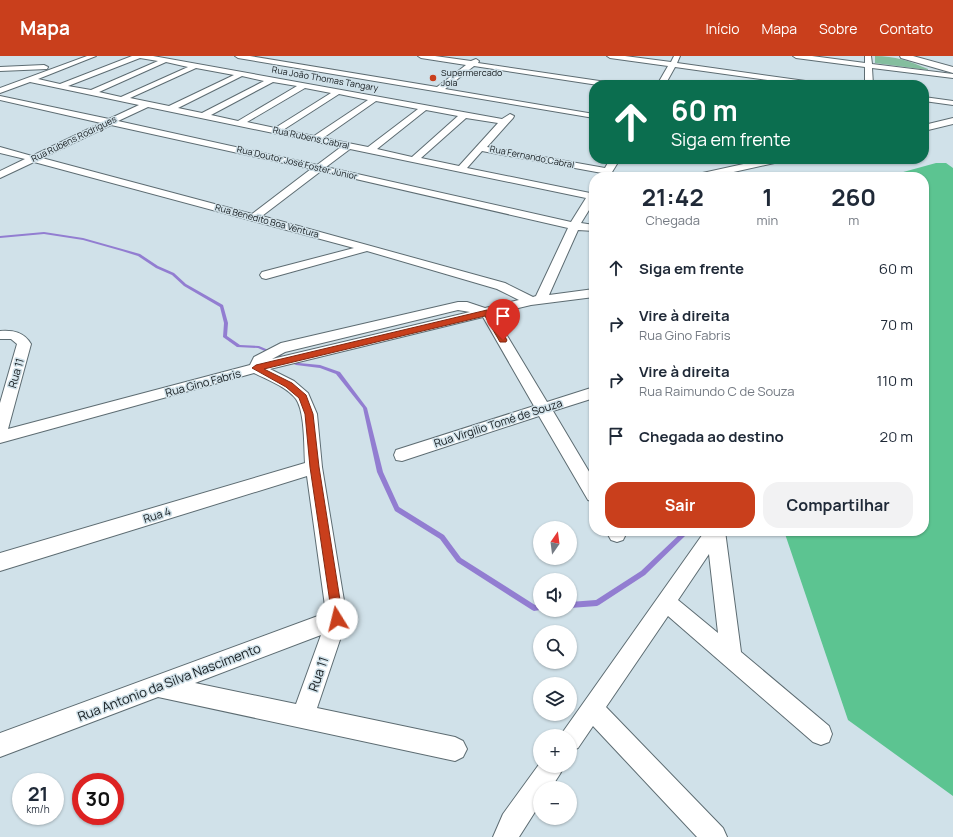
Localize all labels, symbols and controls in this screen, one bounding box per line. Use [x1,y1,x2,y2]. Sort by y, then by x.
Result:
text: Mapa [20,15,70,41]
text: Início [706,19,739,38]
text: Mapa [761,19,797,38]
text: Sobre [819,19,857,38]
text: Contato [879,19,933,38]
street label: Rua João Thomas Tangary [271,63,380,94]
place label: Supermercado Joia [441,66,502,89]
marker: Supermercado Joia [428,73,438,83]
text: 60 m [671,91,738,129]
icon: ahead [605,96,657,148]
street label: Rua Rubens Rodrigues [29,112,119,165]
street label: Rua Rubens Cabral [272,123,351,152]
text: Siga em frente [671,127,791,151]
street label: Rua Doutor José Foster Júnior [236,142,359,183]
street label: Rua Fernando Cabral [489,142,575,171]
text: 21:42 [642,180,704,213]
text: 1 [762,180,773,213]
text: 260 [831,180,876,213]
street label: Rua Benedito Boa Ventura [214,200,321,241]
text: Chegada [646,211,700,229]
text: min [757,211,778,229]
text: m [848,211,859,229]
icon: ahead [605,257,627,279]
text: Siga em frente [639,258,744,279]
text: 60 m [879,258,913,279]
pin [486,299,520,340]
icon: arrive [492,305,514,327]
text: Vire à direita [639,305,730,326]
icon: right [605,313,627,335]
text: 70 m [881,314,913,335]
text: Rua Gino Fabris [639,326,731,344]
street label: Rua 11 [4,356,27,390]
text: Vire à direita [639,361,730,382]
street label: Rua Gino Fabris [163,365,242,400]
icon: right [605,369,627,391]
text: 110 m [876,370,913,391]
text: Rua Raimundo C de Souza [639,382,795,400]
street label: Rua Virgilio Tomé de Souza [432,395,564,450]
icon: arrive [605,425,627,447]
text: Chegada ao destino [639,426,784,447]
text: 20 m [880,426,913,447]
button: Sair [605,482,755,528]
button: Compartilhar [763,482,913,528]
street label: Rua 4 [141,503,173,526]
north arrow [533,521,577,565]
map controls [533,521,577,825]
button: sound [533,573,577,617]
position arrow [316,598,358,640]
button: search [533,625,577,669]
street label: Rua Antonio da Silva Nascimento [75,639,263,725]
street label: Rua 11 [304,654,332,694]
button: layers [533,677,577,721]
button: + [533,729,577,773]
speed limit sign: 30 [72,773,124,825]
text: 21 [28,780,48,807]
button: − [533,781,577,825]
text: km/h [26,802,50,816]

